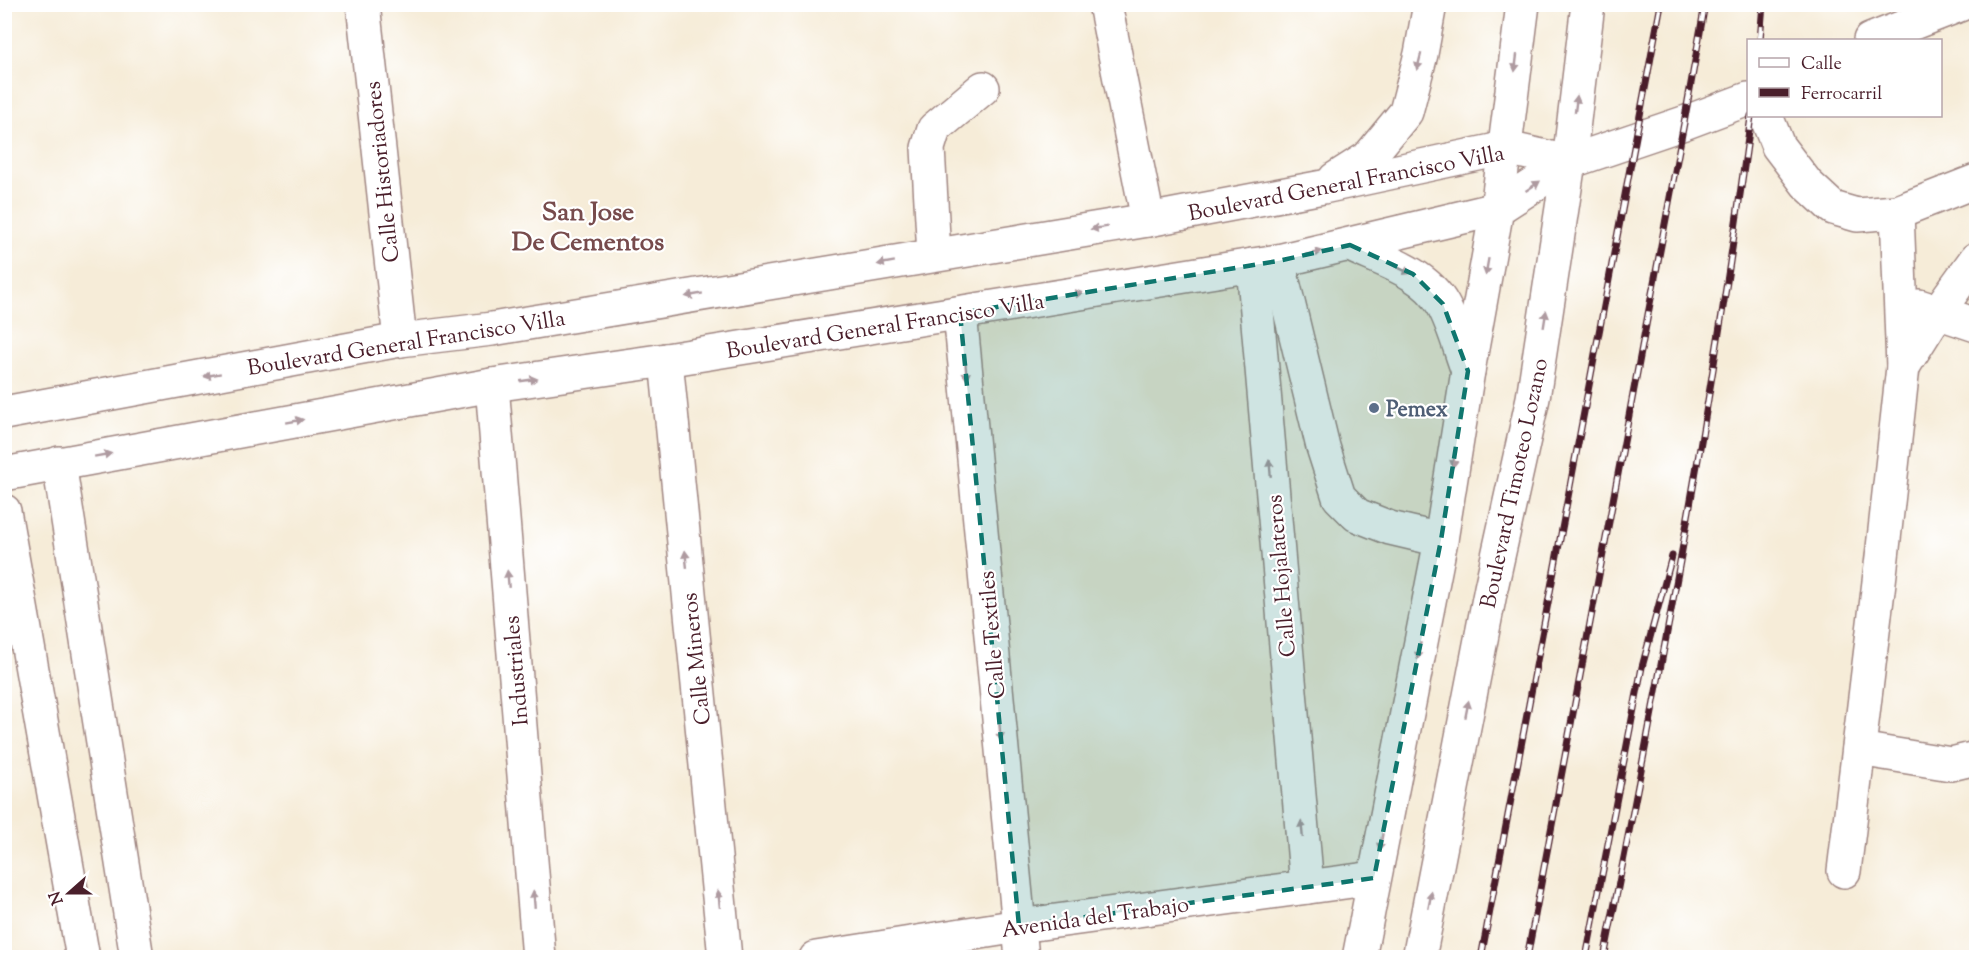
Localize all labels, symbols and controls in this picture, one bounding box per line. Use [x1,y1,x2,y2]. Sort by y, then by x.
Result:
legend [1747,39,1942,117]
text: Calle [1801,52,1842,78]
one-way arrow [1413,53,1423,71]
one-way arrow [1512,53,1521,72]
street label: Calle Historiadores [359,79,409,264]
text: Ferrocarril [1801,82,1882,108]
one-way arrow [1571,94,1580,113]
street label: Boulevard General Francisco Villa [1186,139,1507,231]
one-way arrow [1525,180,1541,191]
district label: San Jose De Cementos [512,195,664,262]
one-way arrow [1090,223,1109,232]
one-way arrow [1305,248,1324,257]
one-way arrow [877,258,896,267]
one-way arrow [1482,258,1491,277]
one-way arrow [1394,265,1411,274]
street label: Boulevard General Francisco Villa [724,287,1047,369]
one-way arrow [1064,290,1083,299]
one-way arrow [684,291,703,300]
street label: Boulevard General Francisco Villa [245,304,568,386]
one-way arrow [1540,310,1549,329]
street label: Boulevard Timoteo Lozano [1474,356,1558,612]
one-way arrow [961,361,971,380]
one-way arrow [202,370,221,379]
one-way arrow [519,376,538,385]
place label: Pemex [1386,395,1448,427]
marker: Pemex [1367,401,1381,415]
one-way arrow [286,416,305,425]
one-way arrow [94,450,113,459]
one-way arrow [1450,450,1459,469]
one-way arrow [1265,458,1275,477]
street label: Calle Hojalateros [1260,493,1306,658]
one-way arrow [681,549,691,568]
street label: Calle Textiles [972,569,1016,700]
one-way arrow [503,570,513,589]
street label: Calle Mineros [675,591,721,726]
street label: Industriales [497,614,539,727]
one-way arrow [1414,642,1423,661]
one-way arrow [1463,699,1472,718]
one-way arrow [995,723,1005,742]
one-way arrow [1297,820,1306,839]
one-way arrow [1376,833,1385,852]
north arrow [39,863,99,923]
text: N [44,887,70,908]
one-way arrow [530,890,539,909]
one-way arrow [714,890,724,909]
street label: Avenida del Trabajo [1000,890,1191,948]
one-way arrow [1426,890,1435,909]

